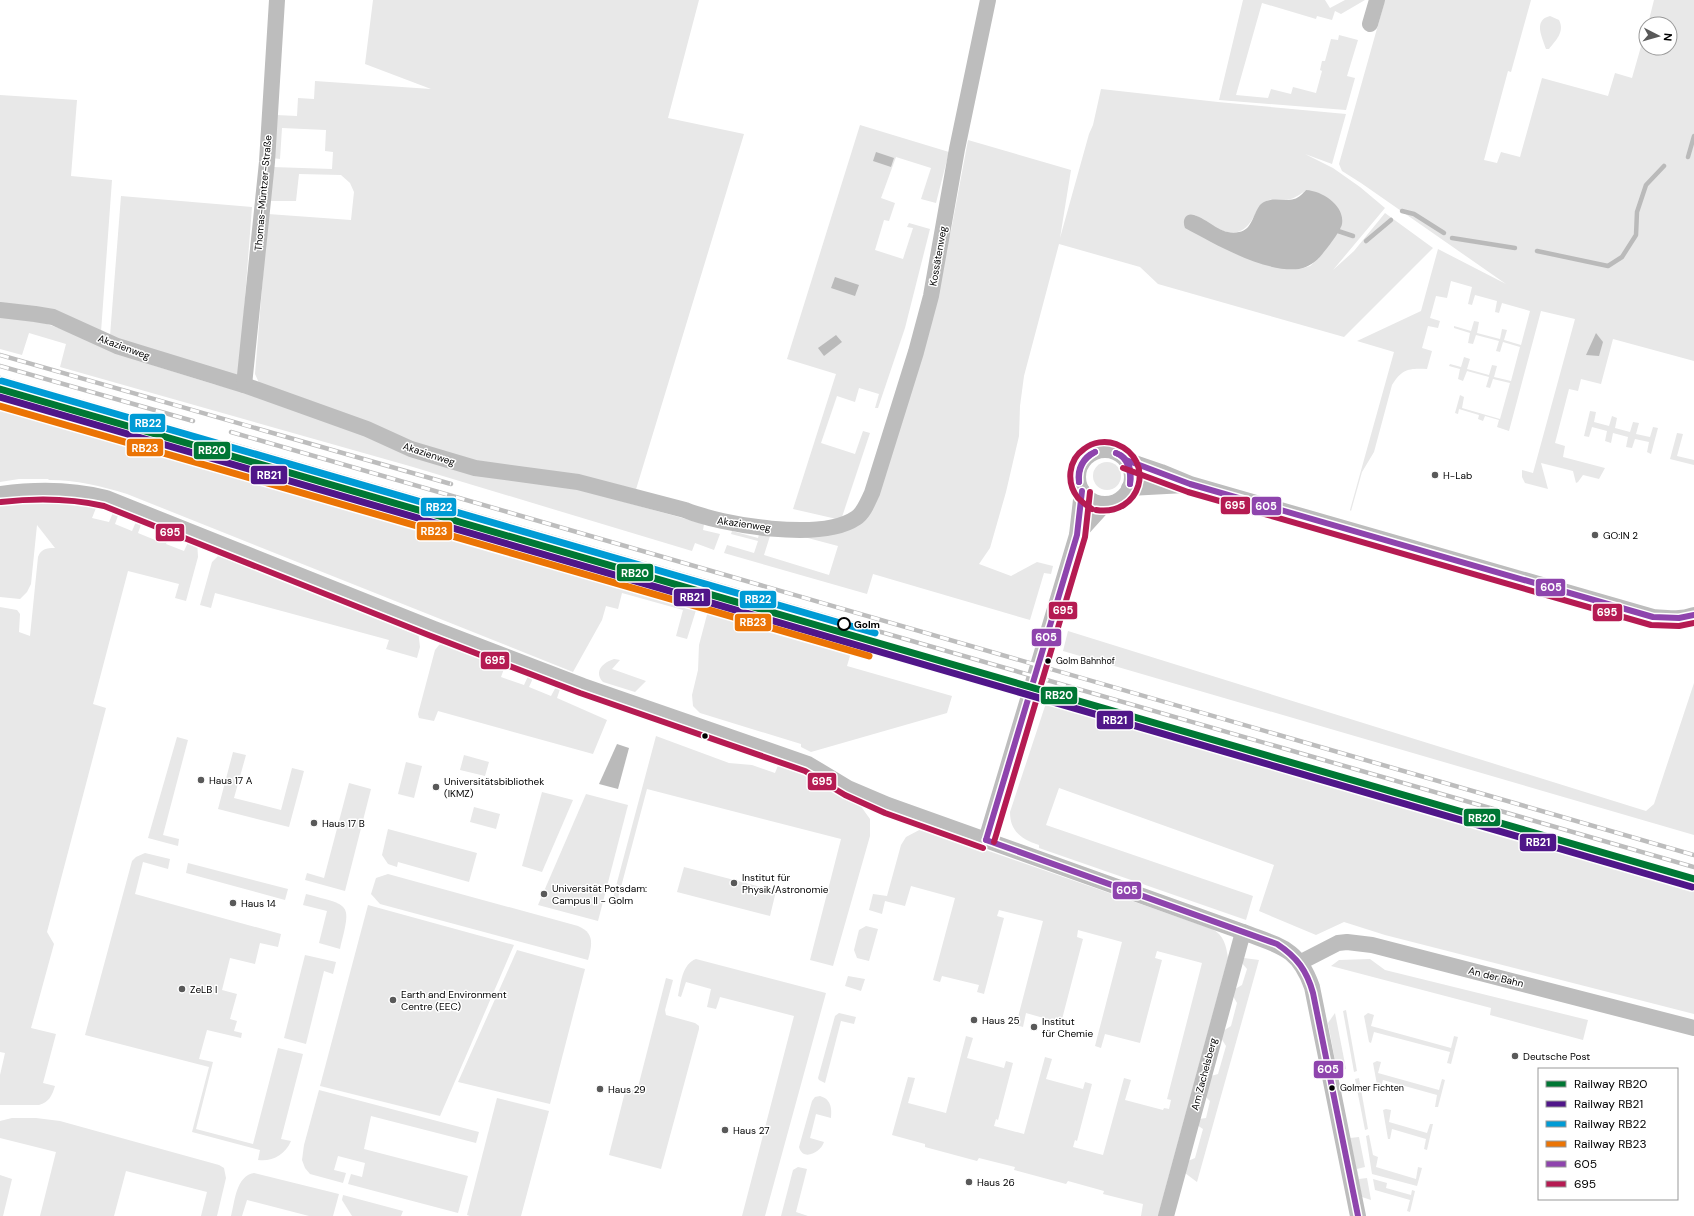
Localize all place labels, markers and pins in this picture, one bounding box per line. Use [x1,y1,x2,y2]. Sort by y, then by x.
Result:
place label: H-Lab [1443,469,1472,482]
marker: H-Lab [1430,470,1440,480]
place label: GO:IN 2 [1603,529,1638,542]
marker: GO:IN 2 [1590,530,1600,540]
marker: Golm [837,617,851,631]
place label: Golm [854,618,880,631]
place label: Golm Bahnhof [1056,655,1115,667]
marker: Golm Bahnhof [1043,656,1053,666]
unlabelled marker [700,731,710,741]
place label: Haus 17 A [209,774,253,787]
marker: Haus 17 A [196,775,206,785]
place label: Universitätsbibliothek (IKMZ) [444,775,544,800]
marker: Universitätsbibliothek (IKMZ) [431,782,441,792]
place label: Haus 17 B [322,817,365,830]
marker: Haus 17 B [309,818,319,828]
place label: Institut für Physik/Astronomie [742,871,829,896]
marker: Institut für Physik/Astronomie [729,878,739,888]
place label: Universität Potsdam: Campus II - Golm [552,882,647,907]
marker: Universität Potsdam: Campus II - Golm [539,889,549,899]
place label: Haus 14 [241,897,276,910]
marker: Haus 14 [228,898,238,908]
place label: ZeLB I [190,983,217,996]
marker: ZeLB I [177,984,187,994]
place label: Earth and Environment Centre (EEC) [401,988,507,1013]
marker: Earth and Environment Centre (EEC) [388,995,398,1005]
place label: Haus 25 [982,1014,1020,1027]
marker: Haus 25 [969,1015,979,1025]
place label: Institut für Chemie [1042,1015,1093,1040]
marker: Institut für Chemie [1029,1022,1039,1032]
place label: Deutsche Post [1523,1050,1590,1063]
marker: Deutsche Post [1510,1051,1520,1061]
place label: Golmer Fichten [1340,1082,1404,1094]
place label: Haus 29 [608,1083,646,1096]
marker: Golmer Fichten [1327,1083,1337,1093]
marker: Haus 29 [595,1084,605,1094]
place label: Haus 27 [733,1124,770,1137]
marker: Haus 27 [720,1125,730,1135]
place label: Haus 26 [977,1176,1015,1189]
marker: Haus 26 [964,1177,974,1187]

